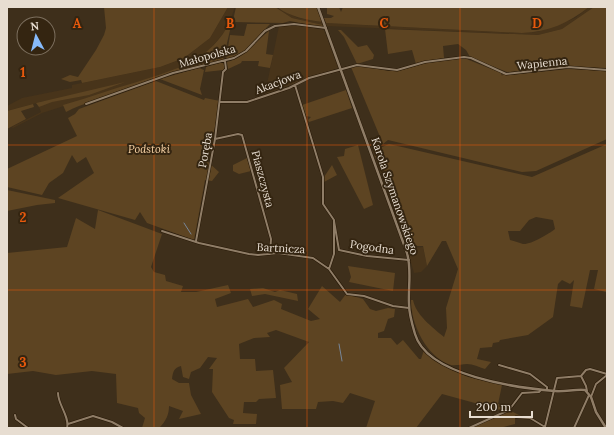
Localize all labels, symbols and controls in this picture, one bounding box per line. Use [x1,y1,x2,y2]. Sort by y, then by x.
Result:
text: A [73,15,82,32]
text: B [226,15,235,32]
text: C [380,15,389,32]
text: D [532,15,542,32]
north arrow [16,16,56,56]
text: N [30,19,40,34]
street label: Małopolska [177,41,237,71]
street label: Wapienna [516,53,568,73]
text: 1 [20,64,26,81]
street label: Akacjowa [252,67,303,97]
street label: Poręba [195,131,215,169]
street label: Karola Szymanowskiego [368,135,422,257]
park label: Podstoki [128,142,170,156]
street label: Piaszczysta [249,149,277,209]
text: 2 [20,209,27,226]
street label: Pogodna [349,237,395,257]
street label: Bartnicza [256,240,306,256]
text: 3 [19,354,27,371]
scale bar [470,393,532,419]
text: 200 m [476,399,512,414]

